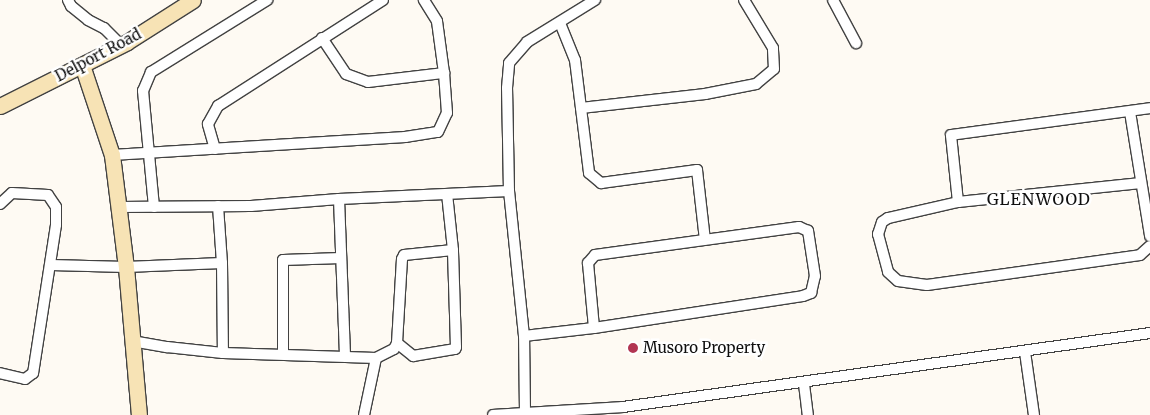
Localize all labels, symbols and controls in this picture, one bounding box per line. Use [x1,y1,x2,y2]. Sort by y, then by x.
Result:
street label: Delport Road [52,25,144,85]
district label: GLENWOOD [986,189,1092,209]
place label: Musoro Property [643,339,765,357]
marker: Musoro Property [627,342,639,354]

